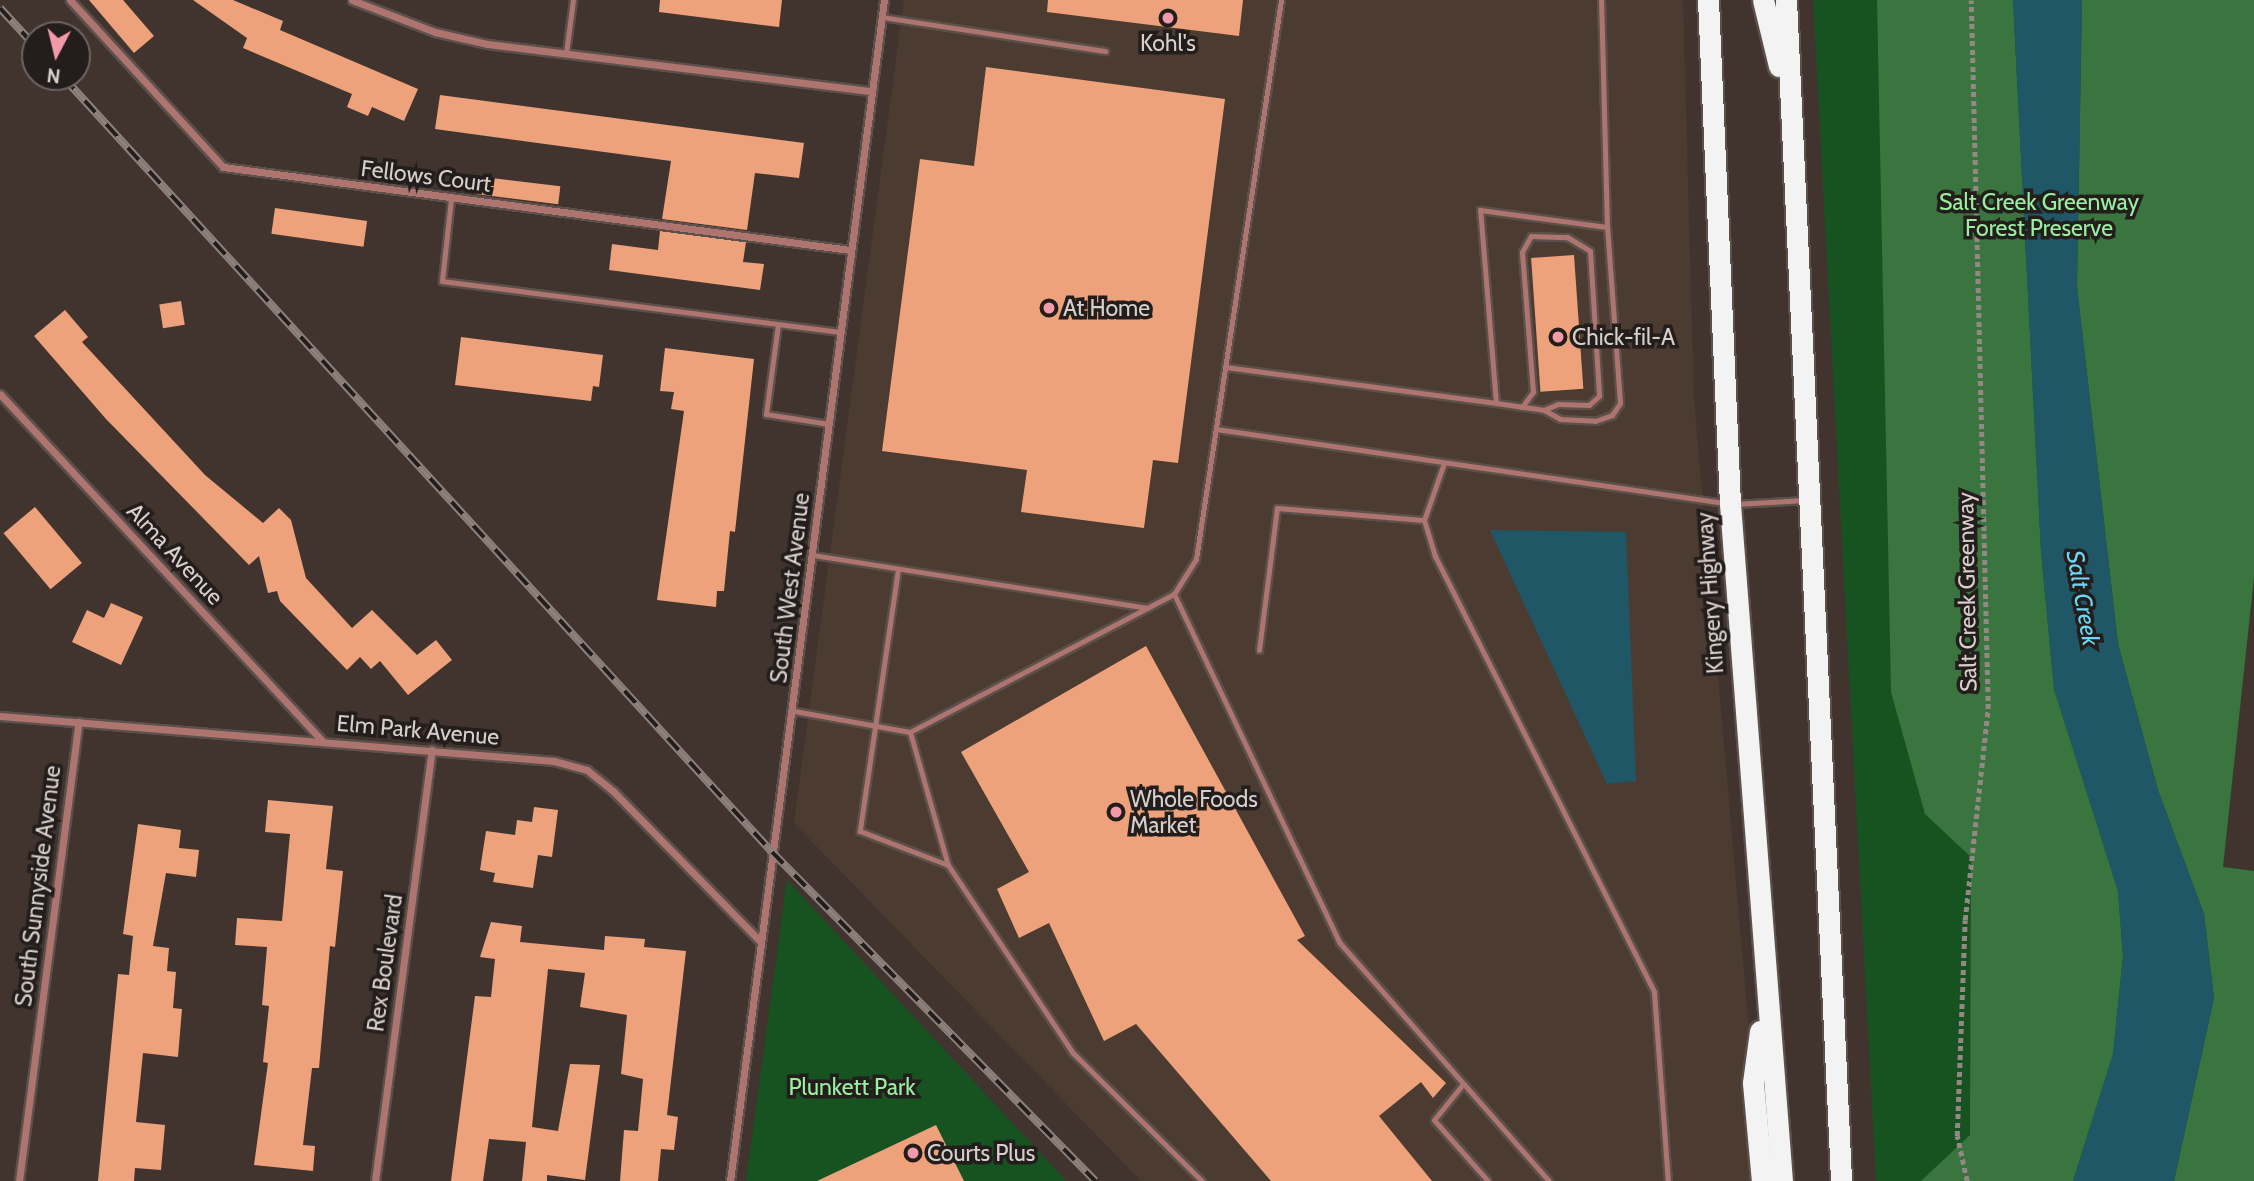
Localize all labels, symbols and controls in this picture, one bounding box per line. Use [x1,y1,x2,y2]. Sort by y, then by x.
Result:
marker: Kohl's [1160,10,1176,26]
north arrow [21,21,91,91]
place label: Kohl's [1140,29,1196,57]
text: N [46,63,62,88]
street label: Fellows Court [359,154,493,198]
park label: Salt Creek Greenway Forest Preserve [1939,188,2139,242]
place label: At Home [1063,294,1150,322]
marker: At Home [1041,300,1057,316]
place label: Chick-fil-A [1572,323,1675,351]
marker: Chick-fil-A [1550,329,1566,345]
street label: South West Avenue [765,491,815,685]
street label: Salt Creek Greenway [1951,492,1983,692]
street label: Alma Avenue [121,498,229,610]
street label: Kingery Highway [1691,511,1729,675]
water label: Salt Creek [2060,548,2106,648]
street label: Elm Park Avenue [336,709,500,751]
street label: South Sunnyside Avenue [10,764,66,1008]
place label: Whole Foods Market [1130,785,1258,839]
marker: Whole Foods Market [1108,804,1124,820]
street label: Rex Boulevard [362,892,408,1034]
park label: Plunkett Park [788,1073,916,1101]
place label: Courts Plus [927,1139,1035,1167]
marker: Courts Plus [905,1145,921,1161]

